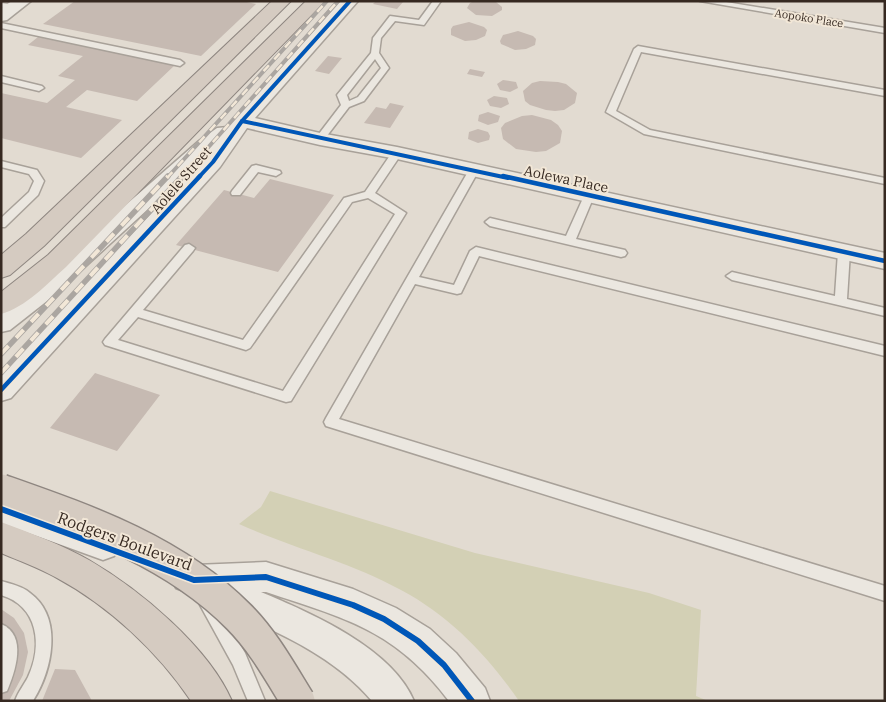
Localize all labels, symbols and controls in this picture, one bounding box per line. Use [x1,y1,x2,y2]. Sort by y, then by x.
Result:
street label: Aopoko Place [774,6,844,30]
street label: Aolele Street [147,143,215,217]
street label: Aolewa Place [522,161,610,197]
street label: Rodgers Boulevard [55,507,195,575]

